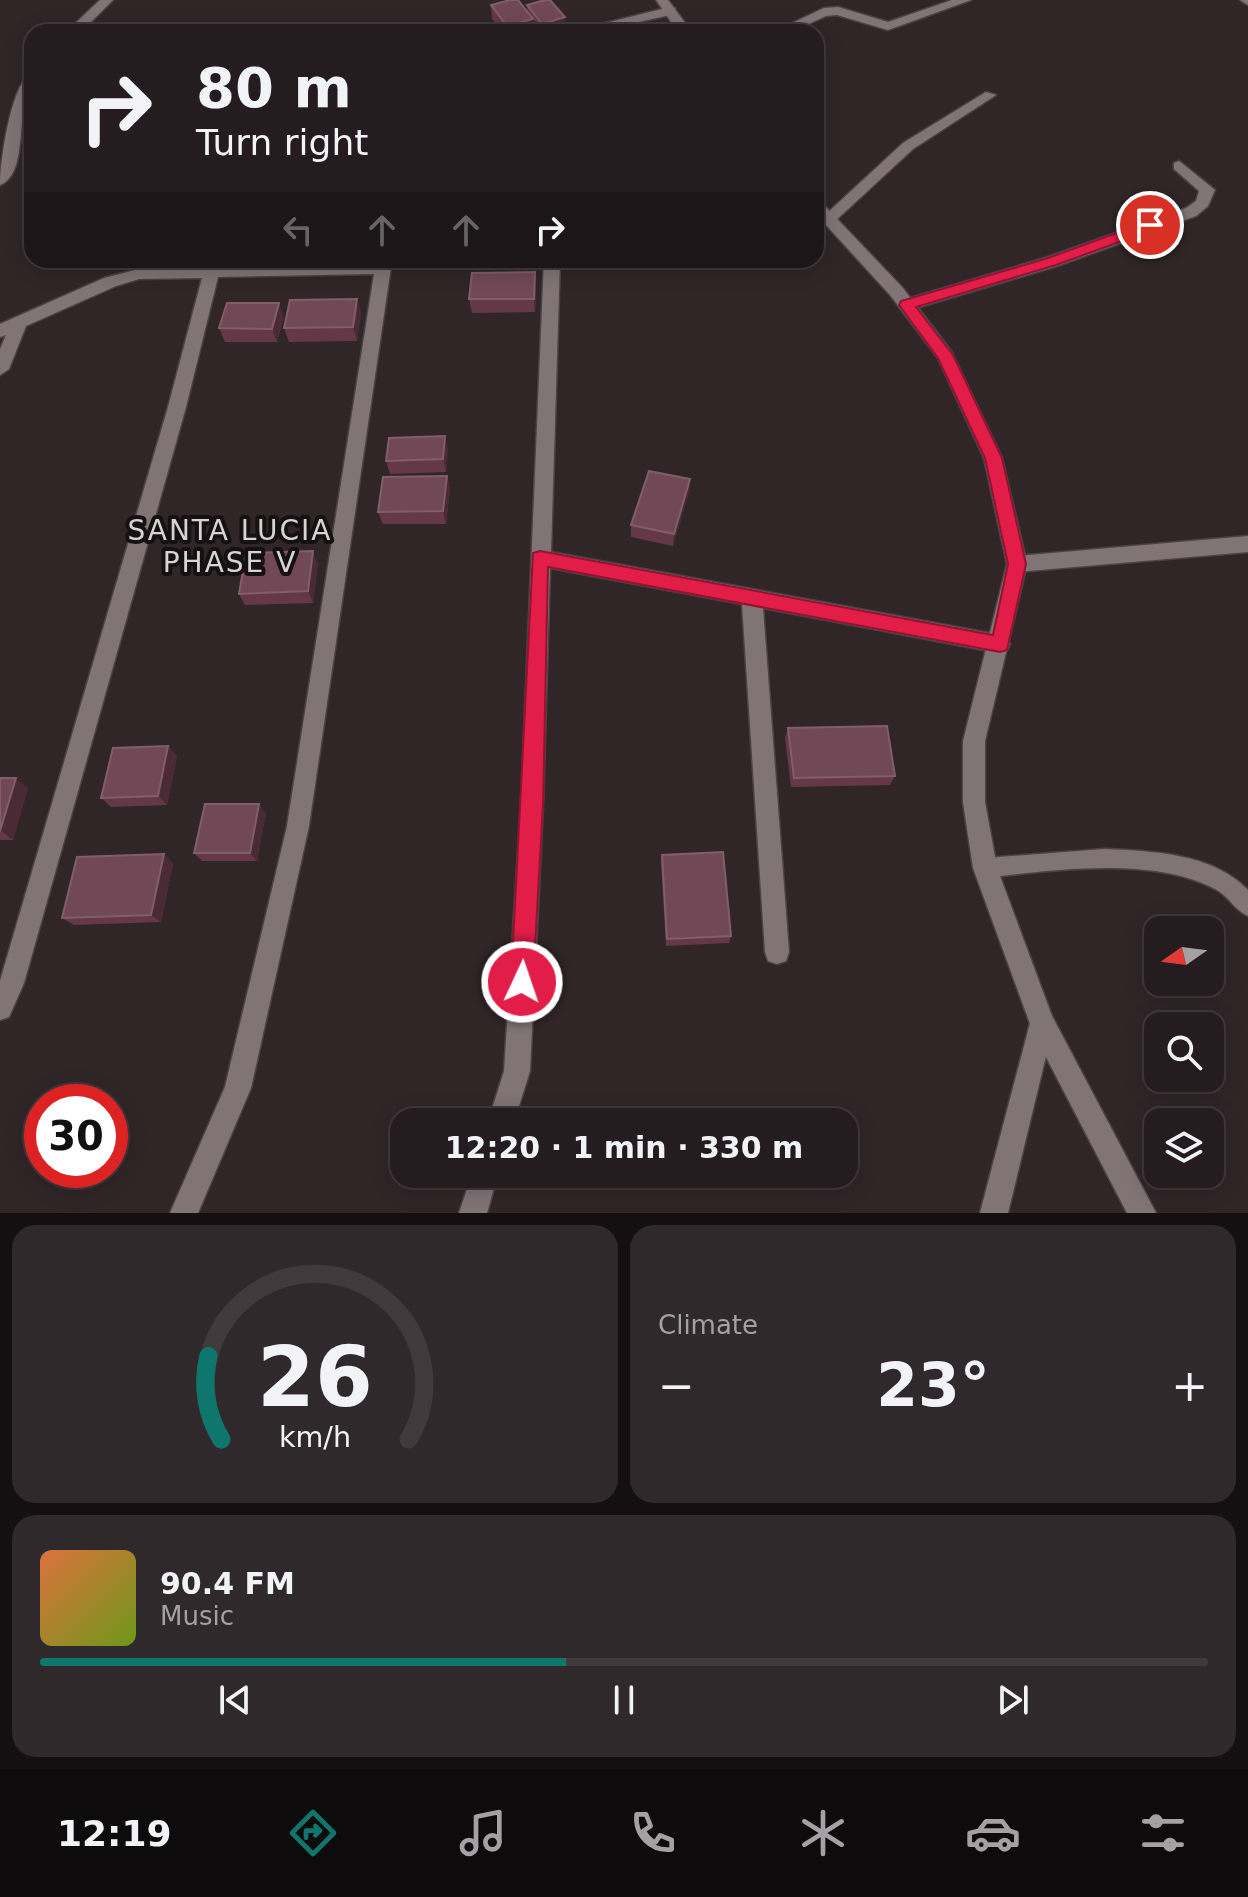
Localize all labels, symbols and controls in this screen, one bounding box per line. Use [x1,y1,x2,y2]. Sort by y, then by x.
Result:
text: 80 m [196,55,352,120]
icon: right [64,56,168,160]
text: Turn right [196,122,368,163]
pin [1116,191,1184,259]
icon: arrive [1128,203,1172,247]
icon: left [276,208,320,252]
icon: ahead [360,208,404,252]
icon: ahead [444,208,488,252]
icon: right [528,208,572,252]
district label: SANTA LUCIA PHASE V [127,514,333,579]
north arrow [1144,916,1224,996]
map controls [1144,916,1224,1188]
position arrow [480,940,564,1024]
button: search [1144,1012,1224,1092]
speed limit sign: 30 [24,1084,128,1188]
button: layers [1144,1108,1224,1188]
text: 12:20 · 1 min · 330 m [445,1130,803,1165]
text: Climate [658,1310,758,1340]
text: 26 [257,1329,373,1426]
text: 23° [876,1350,990,1420]
text: − [658,1360,695,1411]
text: + [1171,1360,1208,1411]
text: km/h [279,1420,351,1454]
text: 90.4 FM [160,1566,295,1601]
text: Music [160,1601,234,1631]
icon: previous [213,1678,257,1722]
icon: pause [602,1678,646,1722]
icon: next [991,1678,1035,1722]
icon: directions [285,1805,341,1861]
icon: music [455,1805,511,1861]
icon: phone [625,1805,681,1861]
icon: climate [795,1805,851,1861]
icon: car [965,1805,1021,1861]
icon: filters [1135,1805,1191,1861]
text: 12:19 [57,1813,172,1854]

